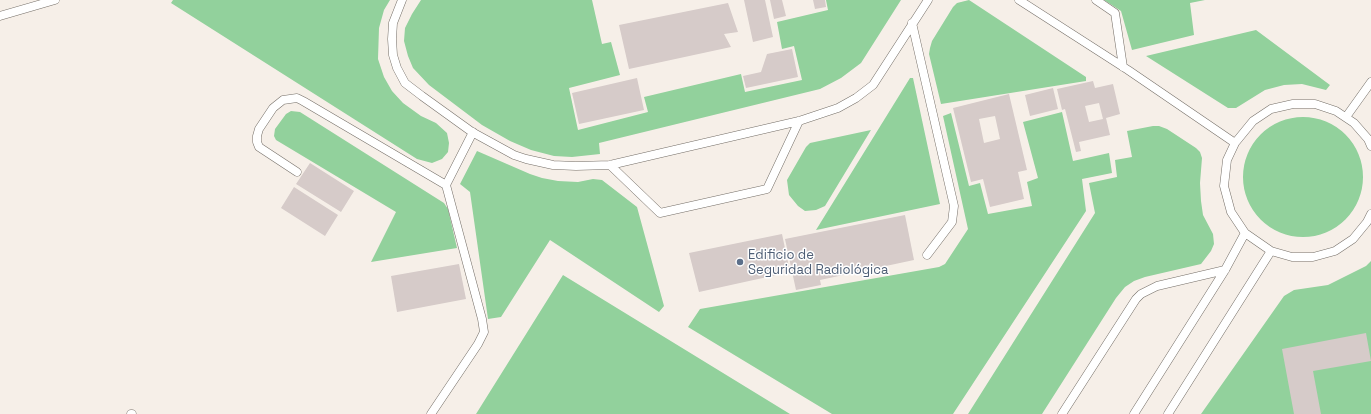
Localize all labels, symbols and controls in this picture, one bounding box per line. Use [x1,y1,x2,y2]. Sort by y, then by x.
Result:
place label: Edificio de Seguridad Radiológica [748,247,889,278]
marker: Edificio de Seguridad Radiológica [735,257,745,267]

